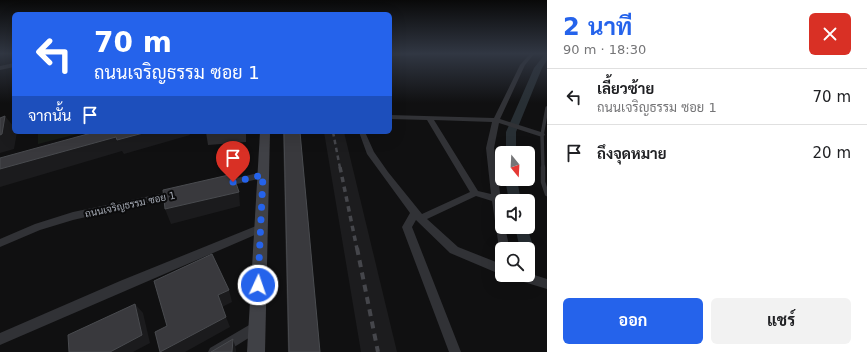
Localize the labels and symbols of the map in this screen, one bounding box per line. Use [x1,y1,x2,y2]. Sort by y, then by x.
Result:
pin [216,141,250,182]
north arrow [495,146,535,186]
street label: ถนนเจริญธรรม ซอย 1 [84,190,176,220]
position arrow [237,264,279,306]

